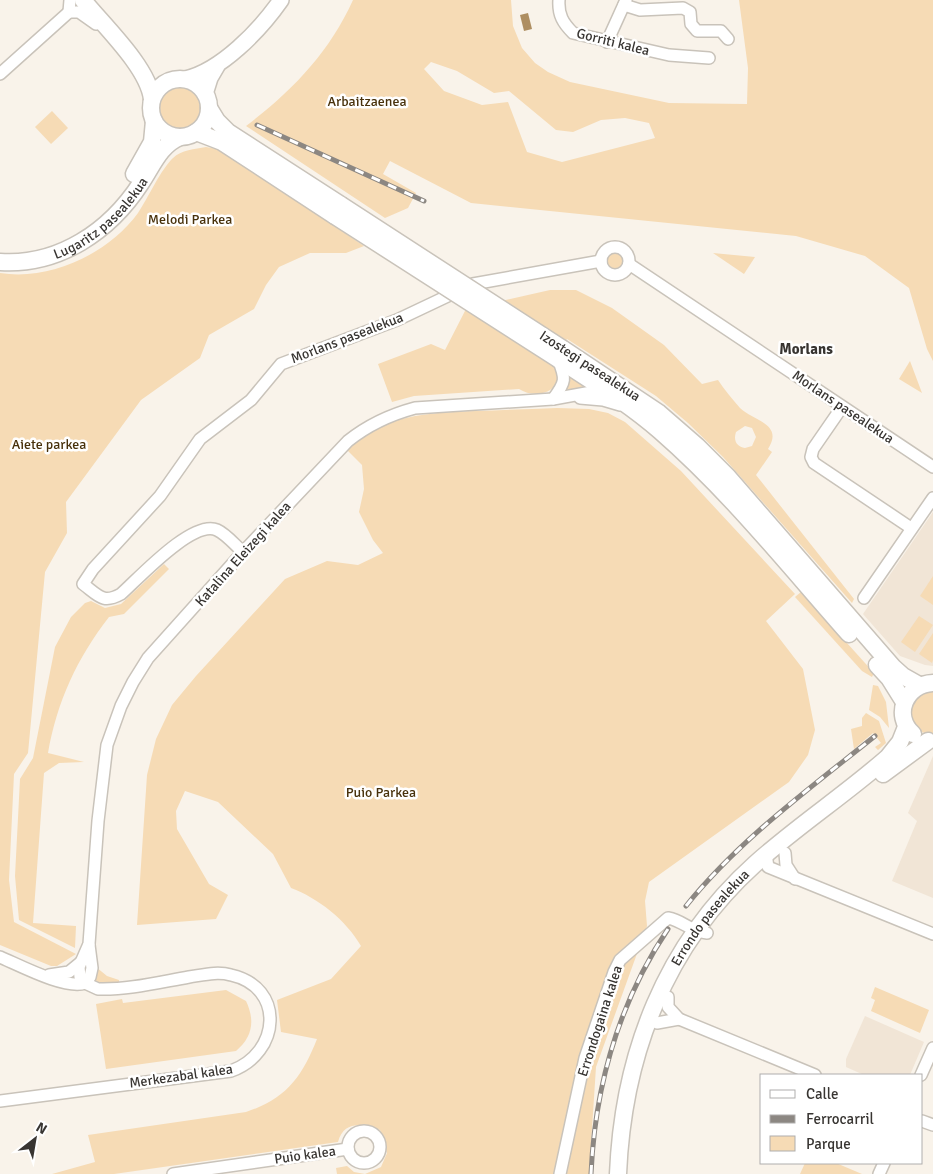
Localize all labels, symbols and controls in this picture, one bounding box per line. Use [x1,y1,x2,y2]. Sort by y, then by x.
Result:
street label: Gorriti kalea [575,25,651,59]
park label: Arbaitzaenea [327,93,407,110]
street label: Lugaritz pasealekua [51,174,151,263]
park label: Melodi Parkea [148,211,232,228]
street label: Morlans pasealekua [288,309,406,367]
street label: Izostegi pasealekua [536,327,644,405]
district label: Morlans [779,340,833,358]
street label: Morlans pasealekua [789,367,897,447]
park label: Aiete parkea [12,436,86,453]
street label: Katalina Eleizegi kalea [191,498,295,610]
park label: Puio Parkea [346,784,416,801]
street label: Errondo pasealekua [667,866,753,969]
street label: Errondogaina kalea [574,963,626,1079]
street label: Merkezabal kalea [128,1060,234,1092]
legend [760,1074,923,1164]
text: Calle [806,1085,839,1103]
text: Ferrocarril [806,1110,874,1128]
north arrow [10,1114,60,1164]
text: N [33,1118,50,1138]
text: Parque [806,1135,851,1153]
street label: Puio kalea [273,1142,337,1168]

